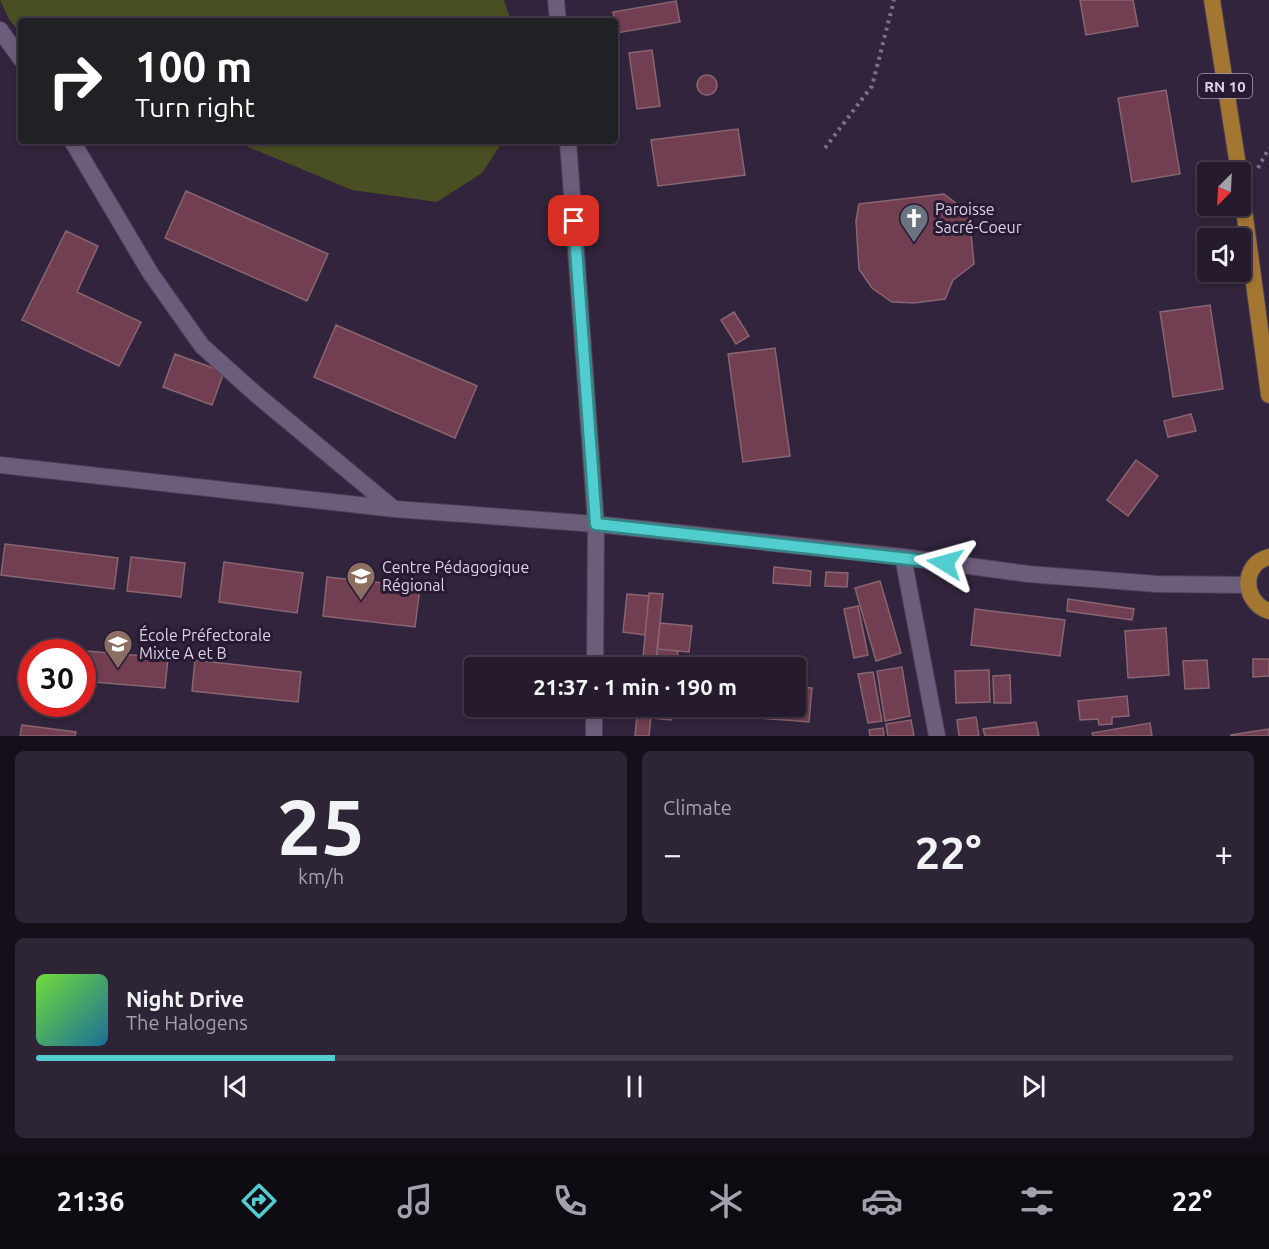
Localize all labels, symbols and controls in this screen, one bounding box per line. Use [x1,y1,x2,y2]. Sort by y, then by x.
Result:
icon: right [36,42,114,120]
text: 100 m [135,43,252,90]
road number: RN 10 [1198,74,1252,98]
text: Turn right [135,92,255,122]
north arrow [1197,162,1251,216]
map controls [1197,162,1251,282]
pin [548,195,599,246]
place label: Paroisse Sacré-Coeur [935,200,1022,236]
church icon: Paroisse Sacré-Coeur [898,202,930,244]
icon: arrive [557,204,590,237]
button: sound [1197,228,1251,282]
position arrow [913,531,977,595]
place label: Centre Pédagogique Régional [382,558,529,594]
school or university icon: Centre Pédagogique Régional [345,560,377,602]
place label: École Préfectorale Mixte A et B [139,624,271,662]
school or university icon: École Préfectorale Mixte A et B [102,628,134,670]
speed limit sign: 30 [18,639,96,717]
text: 21:37 · 1 min · 190 m [533,674,737,699]
text: 25 [277,782,365,870]
text: Climate [663,796,732,819]
text: 22° [915,827,981,878]
text: − [663,835,682,872]
text: + [1214,835,1233,872]
text: km/h [298,865,344,888]
text: Night Drive [126,986,244,1011]
text: The Halogens [126,1011,248,1034]
icon: previous [219,1070,252,1103]
icon: pause [618,1070,651,1103]
icon: next [1017,1070,1050,1103]
icon: directions [238,1180,280,1222]
icon: music [394,1180,436,1222]
icon: phone [549,1180,591,1222]
icon: climate [705,1180,747,1222]
icon: car [861,1180,903,1222]
icon: filters [1016,1180,1058,1222]
text: 21:36 [57,1186,124,1216]
text: 22° [1172,1186,1212,1216]

